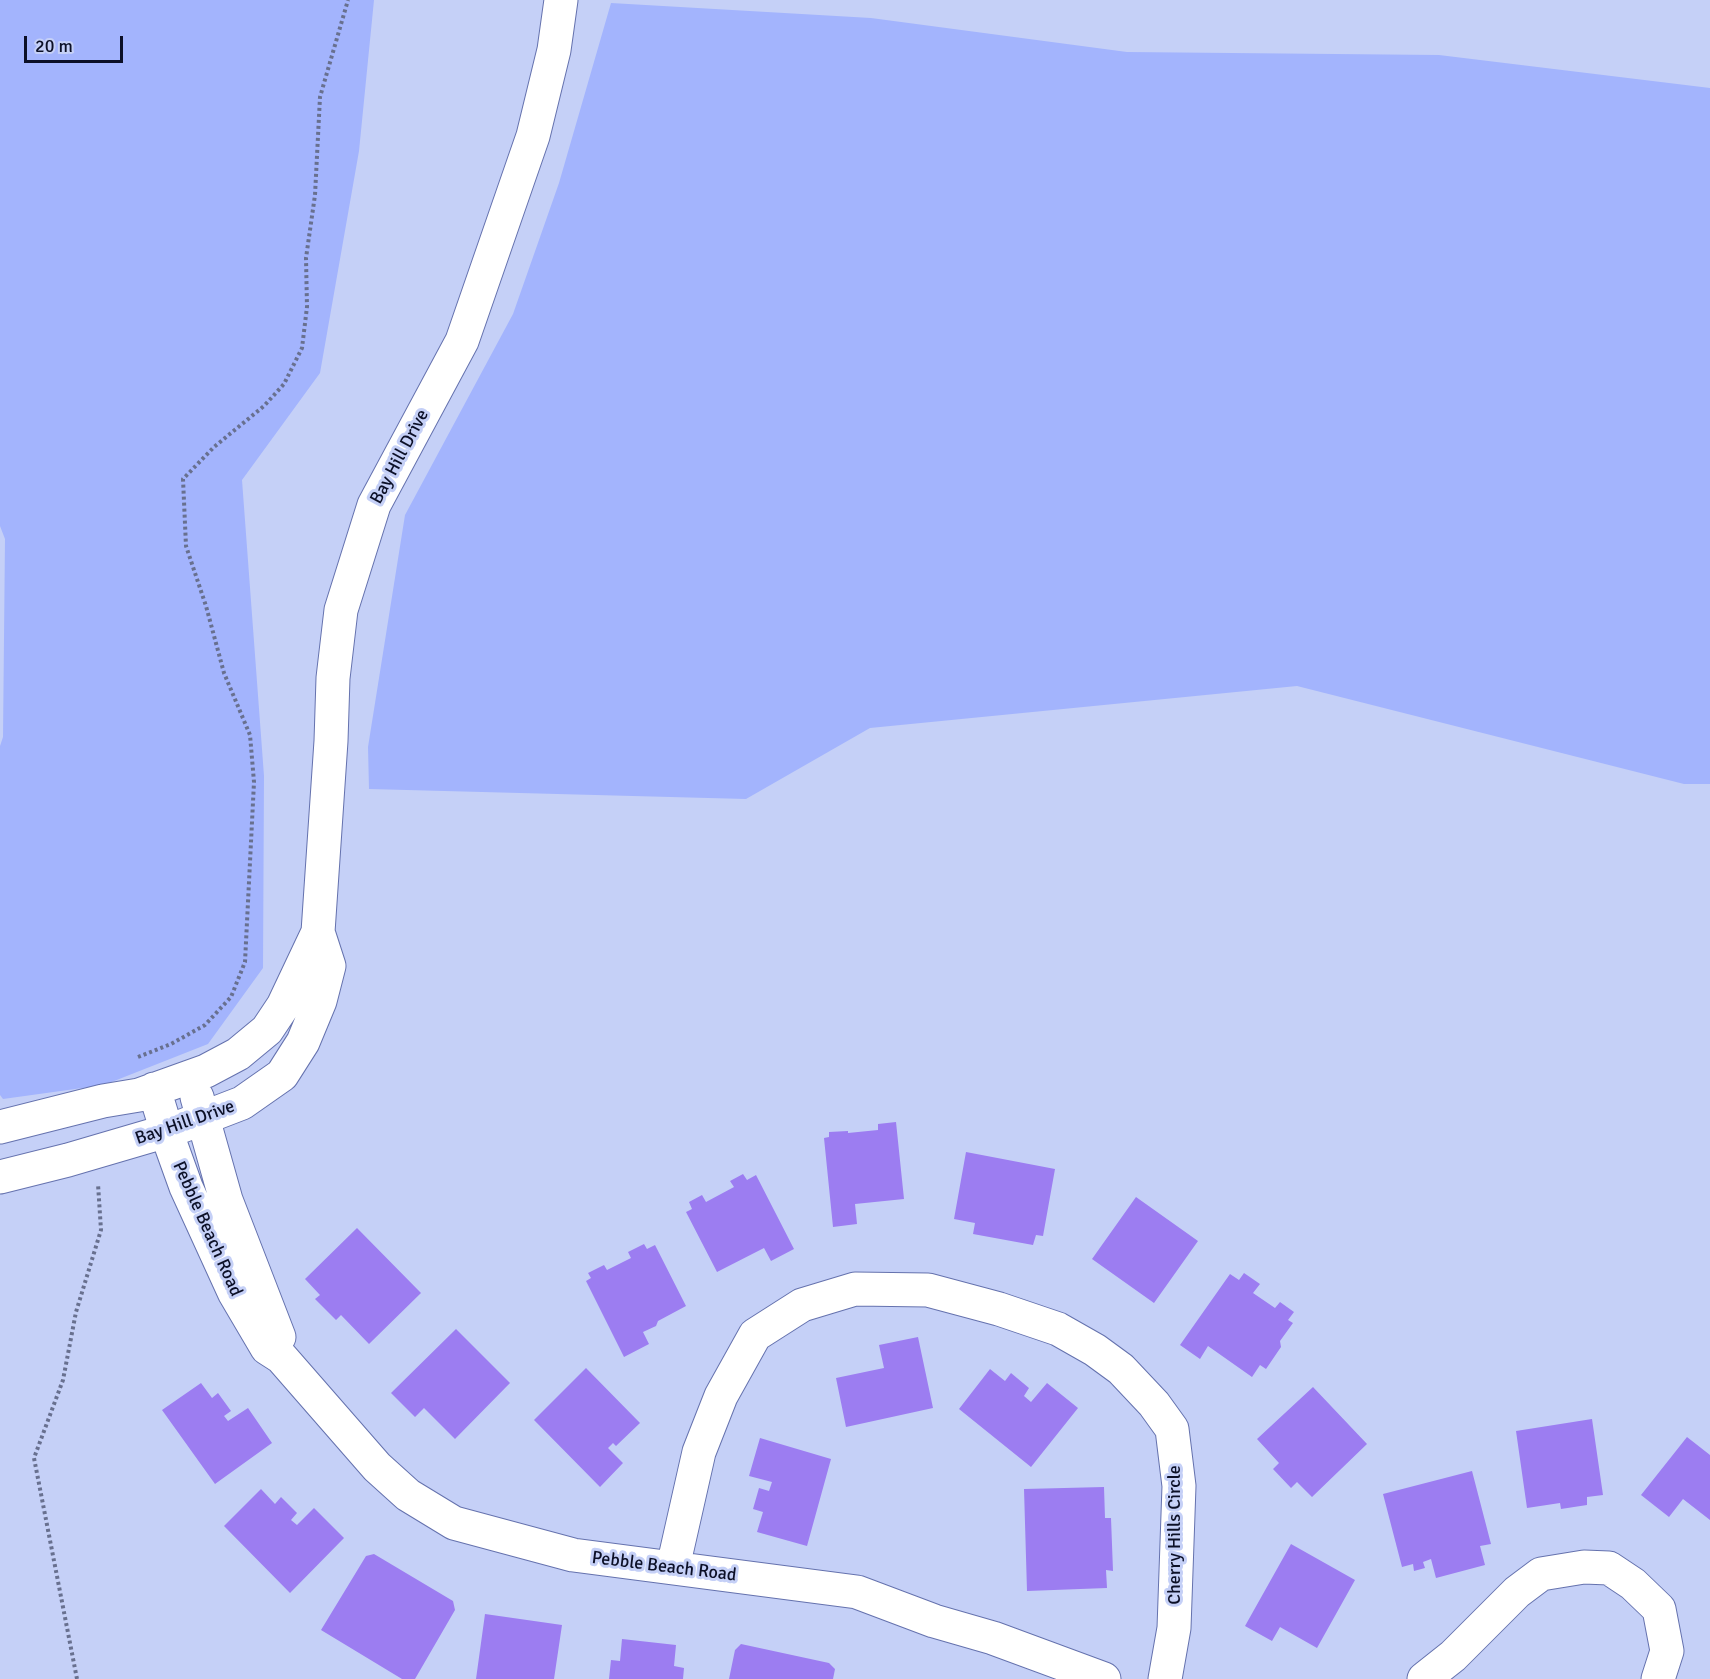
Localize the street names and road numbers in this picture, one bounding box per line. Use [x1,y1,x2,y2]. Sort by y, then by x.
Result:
street label: Bay Hill Drive [366,406,434,508]
street label: Bay Hill Drive [132,1096,238,1150]
street label: Pebble Beach Road [168,1158,246,1300]
street label: Cherry Hills Circle [1164,1465,1186,1605]
street label: Pebble Beach Road [590,1547,738,1587]

